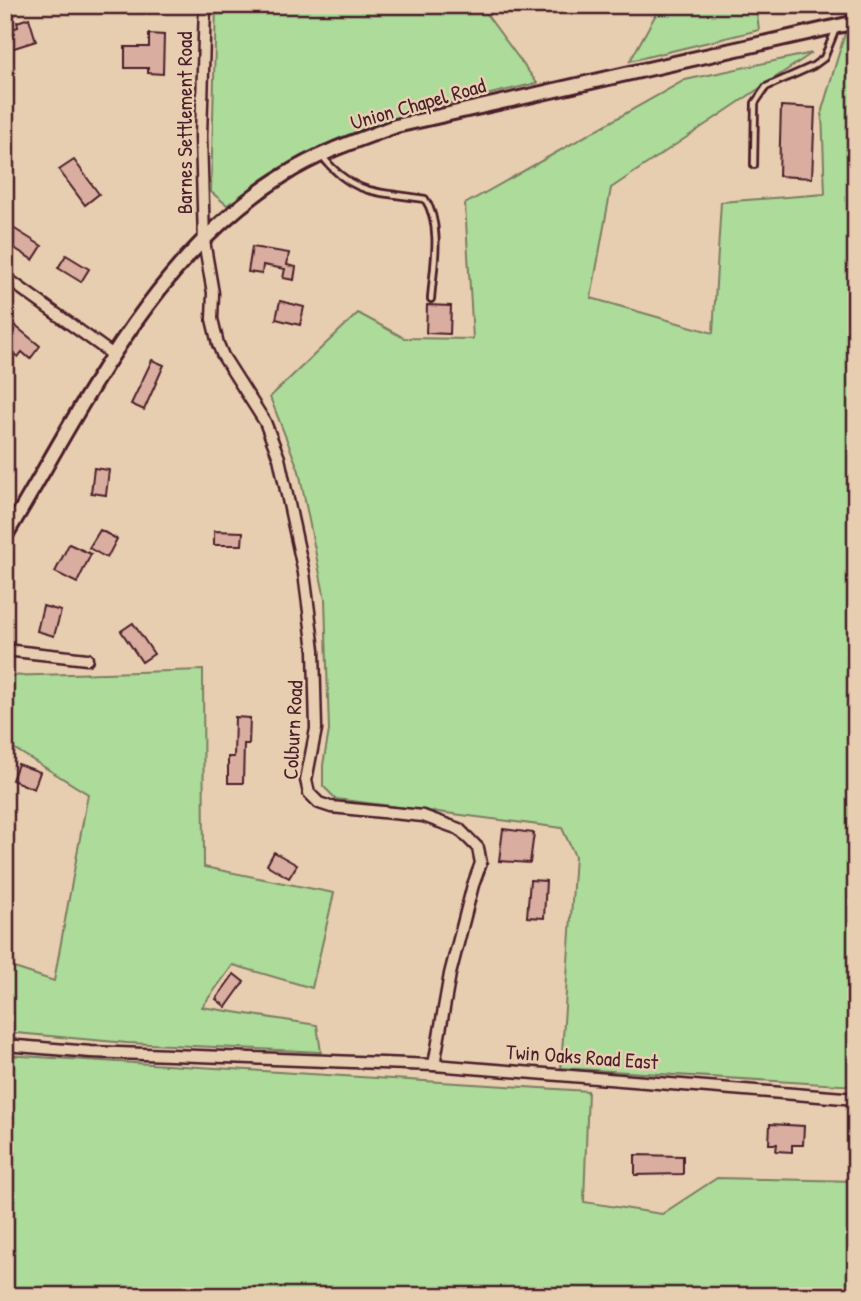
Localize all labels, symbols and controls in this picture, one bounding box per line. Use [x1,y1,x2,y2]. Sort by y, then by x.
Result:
street label: Barnes Settlement Road [170,32,199,214]
street label: Union Chapel Road [347,70,489,137]
street label: Colburn Road [275,680,310,780]
street label: Twin Oaks Road East [505,1037,660,1076]

